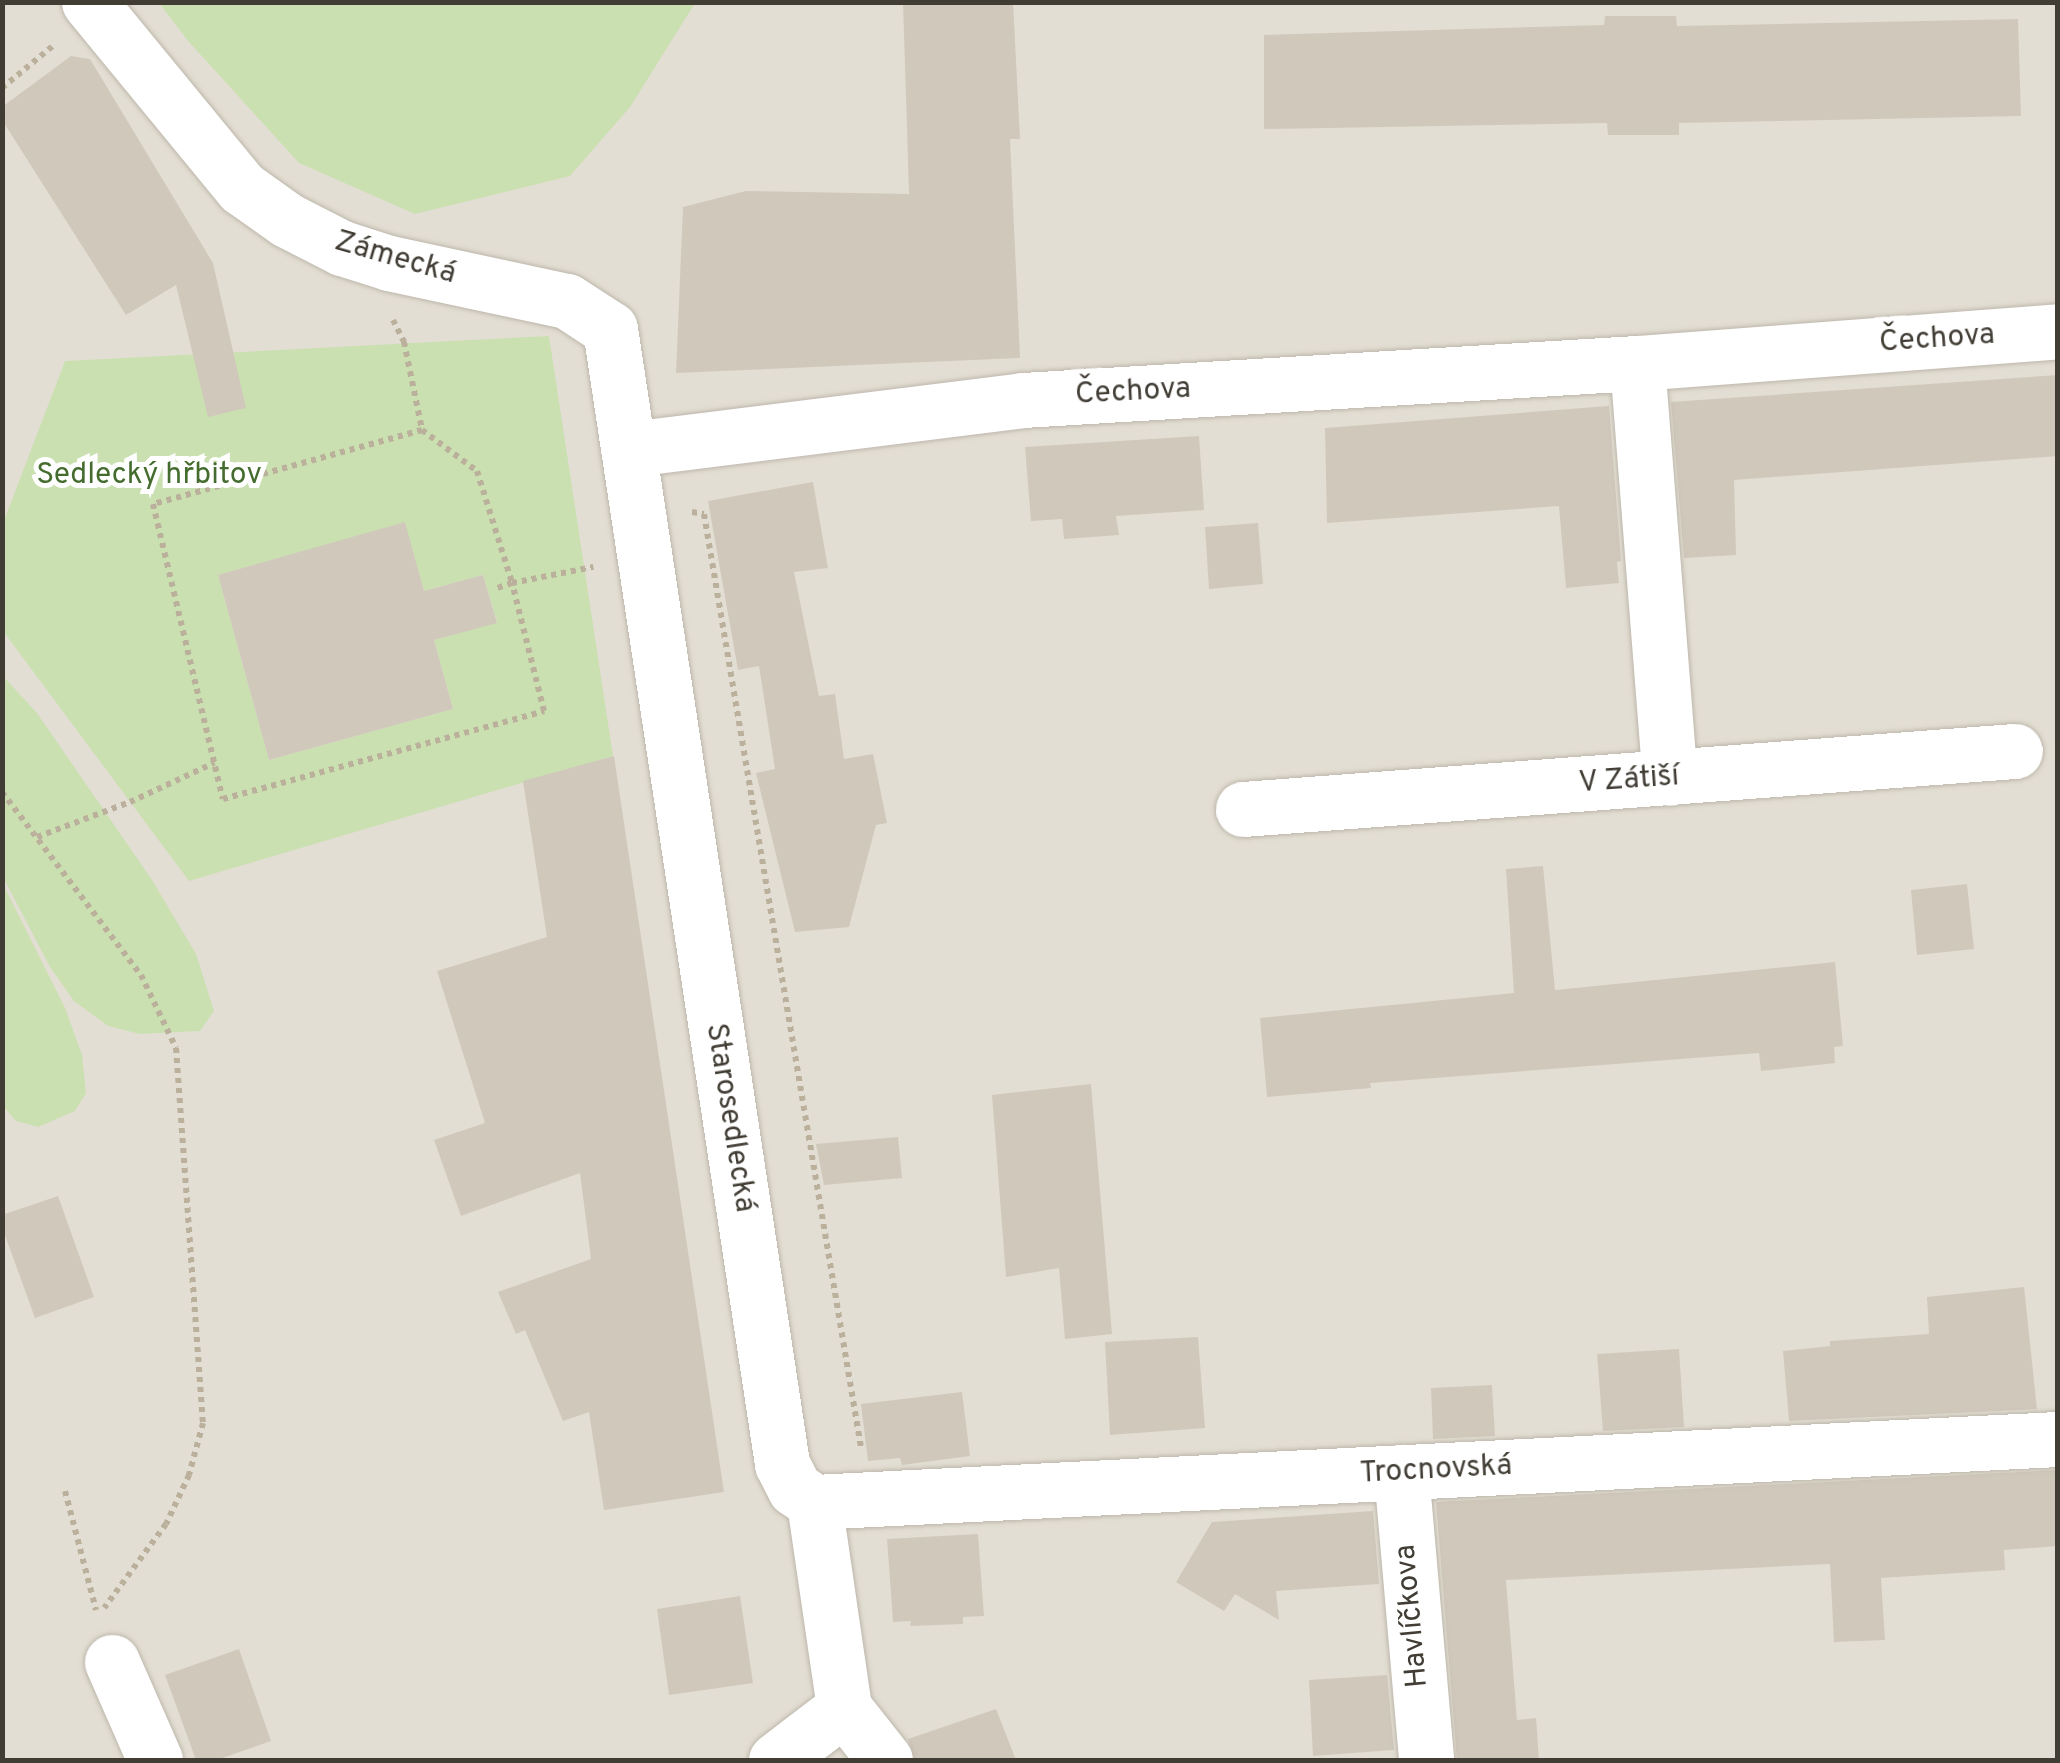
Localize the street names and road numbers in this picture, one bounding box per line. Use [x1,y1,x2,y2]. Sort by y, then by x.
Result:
street label: Zámecká [330,225,460,293]
street label: Čechova [1878,318,1996,362]
street label: Čechova [1074,372,1192,414]
street label: V Zátiší [1577,759,1681,803]
street label: Starosedlecká [696,1021,762,1215]
street label: Trocnovská [1359,1449,1513,1493]
street label: Havlíčkova [1389,1543,1437,1689]

